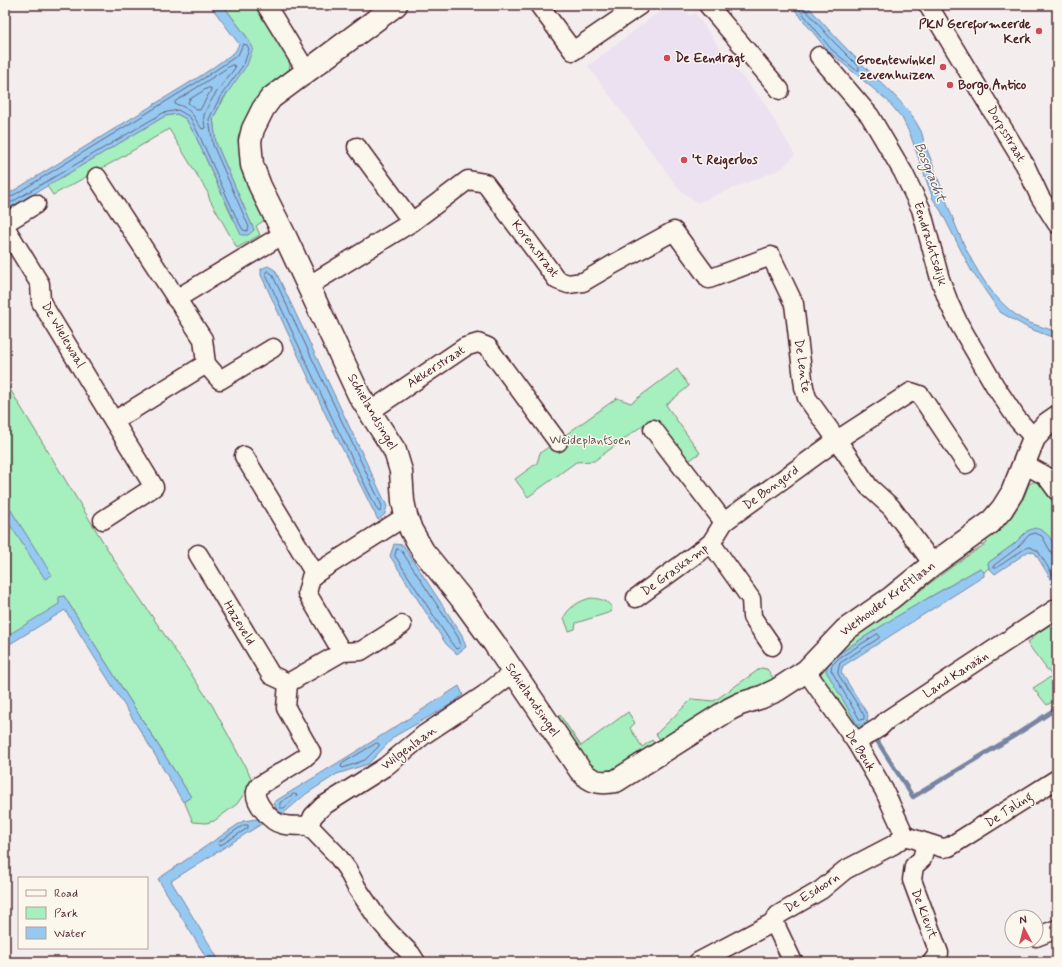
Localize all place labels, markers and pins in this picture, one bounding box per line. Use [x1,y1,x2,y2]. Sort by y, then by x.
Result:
place label: PKN Gereformeerde Kerk [919,16,1032,48]
marker: PKN Gereformeerde Kerk [1034,26,1044,36]
place label: De Eendragt [675,50,745,68]
place label: Groentewinkel zevenhuizen [856,52,936,84]
marker: De Eendragt [662,53,672,63]
marker: Groentewinkel zevenhuizen [938,62,948,72]
place label: Borgo Antico [958,77,1027,96]
marker: Borgo Antico [945,80,955,90]
place label: 't Reigerbos [692,152,758,170]
marker: 't Reigerbos [679,155,689,165]

